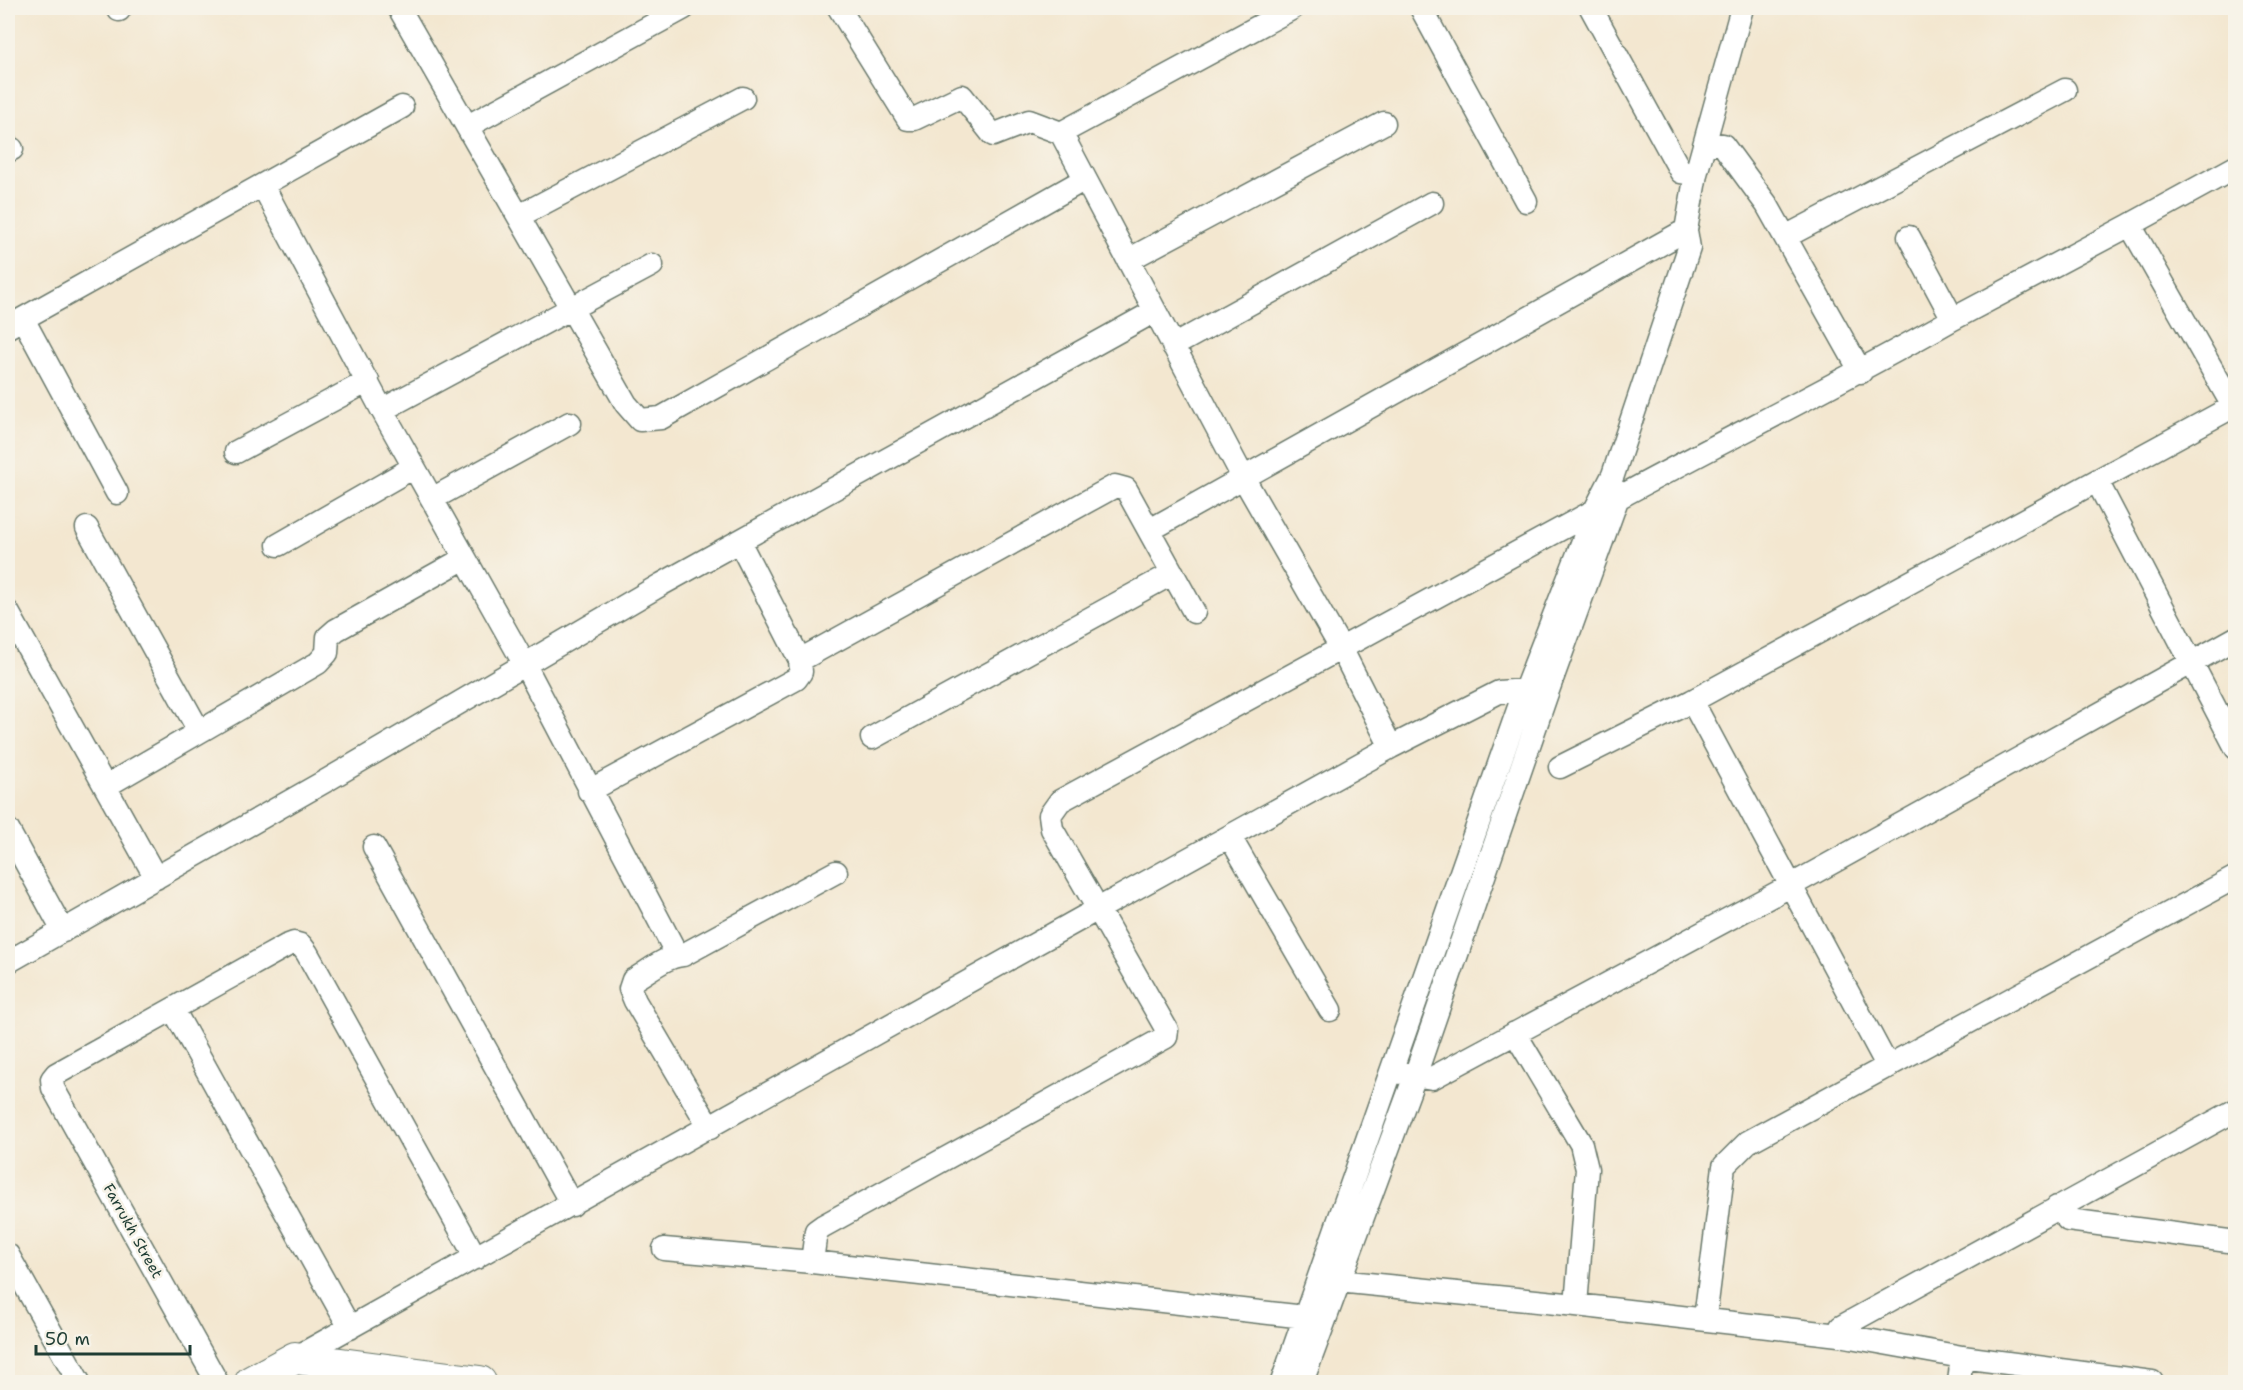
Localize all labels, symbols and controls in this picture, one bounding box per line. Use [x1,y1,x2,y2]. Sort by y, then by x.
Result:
street label: Farrukh Street [99,1180,167,1282]
scale bar [36,1318,190,1356]
text: 50 m [45,1327,90,1351]

